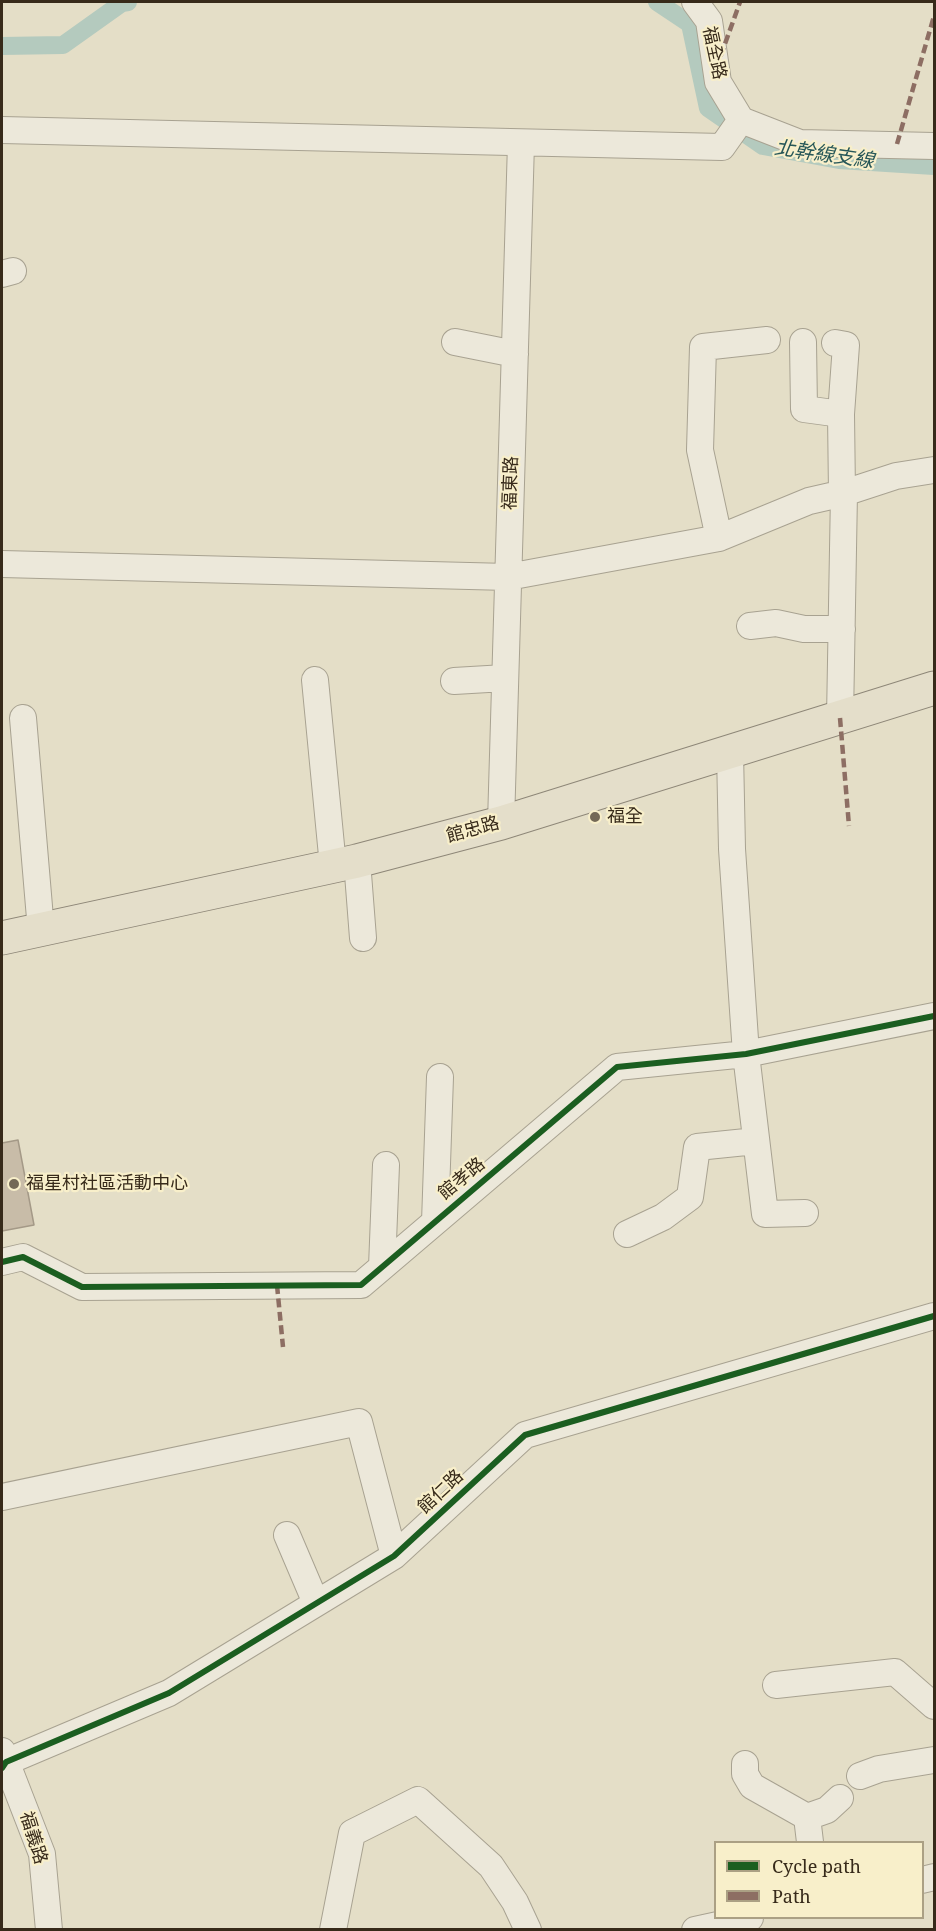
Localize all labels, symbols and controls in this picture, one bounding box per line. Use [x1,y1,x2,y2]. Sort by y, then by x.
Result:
street label: 福全路 [698,24,730,82]
water label: 北幹線支線 [773,136,875,174]
street label: 福東路 [499,456,523,510]
place label: 福全 [607,806,643,828]
marker: 福全 [588,810,602,824]
street label: 館忠路 [444,813,502,847]
street label: 館孝路 [434,1153,490,1205]
place label: 福星村社區活動中心 [26,1173,188,1195]
marker: 福星村社區活動中心 [7,1177,21,1191]
street label: 館仁路 [414,1466,468,1518]
street label: 福義路 [15,1809,51,1867]
legend [714,1841,924,1919]
text: Cycle path [772,1854,861,1878]
text: Path [772,1884,811,1908]

